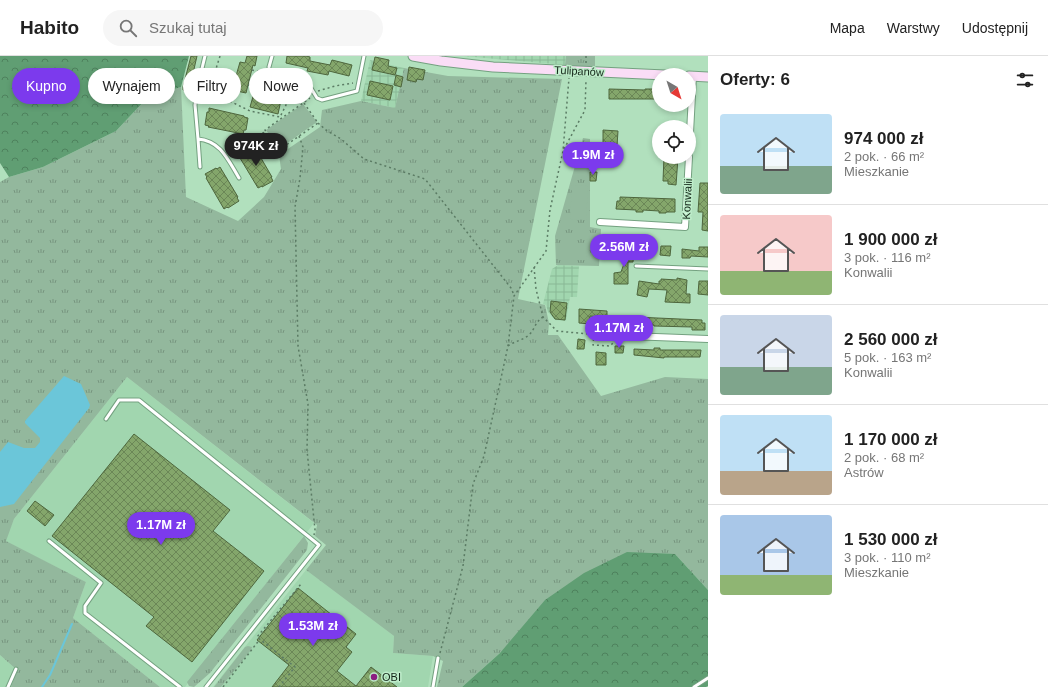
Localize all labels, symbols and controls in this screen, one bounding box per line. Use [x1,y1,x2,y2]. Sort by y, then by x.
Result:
search box [103,10,383,46]
text: Habito [20,17,79,38]
icon: search [117,17,139,39]
text: Szukaj tutaj [149,19,227,36]
text: Mapa [830,20,865,36]
text: Warstwy [887,20,940,36]
text: Udostępnij [962,20,1028,36]
street label: Tulipanów [554,64,604,78]
chip: Kupno [12,68,80,104]
chip: Wynajem [88,68,175,104]
chip: Filtry [183,68,241,104]
chip: Nowe [249,68,313,104]
north arrow [652,68,696,112]
map controls [652,68,696,164]
icon: filters [1014,69,1036,91]
text: Oferty: 6 [720,70,790,89]
button: locate [652,120,696,164]
text: 974 000 zł [844,129,923,148]
icon: home [752,130,800,178]
pin: 974K zł [219,133,293,167]
text: 974K zł [234,138,278,153]
pin: 1.9M zł [556,142,630,176]
text: 1.9M zł [572,147,614,162]
text: 2 pok. · 66 m² [844,149,924,164]
text: Mieszkanie [844,164,909,179]
street label: Konwalii [680,178,694,220]
text: 1 900 000 zł [844,230,938,249]
icon: home [752,231,800,279]
pin: 2.56M zł [583,234,665,268]
text: 2.56M zł [599,239,649,254]
text: 3 pok. · 116 m² [844,250,930,265]
text: Konwalii [844,265,892,280]
pin: 1.17M zł [578,315,660,349]
text: 1.17M zł [594,320,644,335]
text: 2 560 000 zł [844,330,938,349]
icon: home [752,331,800,379]
text: 5 pok. · 163 m² [844,350,931,365]
text: Konwalii [844,365,892,380]
text: 1 170 000 zł [844,430,938,449]
icon: home [752,431,800,479]
text: 2 pok. · 68 m² [844,450,924,465]
text: Astrów [844,465,884,480]
pin: 1.17M zł [120,512,202,546]
text: 1.17M zł [136,517,186,532]
text: 1 530 000 zł [844,530,938,549]
icon: home [752,531,800,579]
text: 3 pok. · 110 m² [844,550,930,565]
text: Mieszkanie [844,565,909,580]
pin: 1.53M zł [272,613,354,647]
text: 1.53M zł [288,618,338,633]
place label: OBI [382,671,401,683]
marker: OBI [369,672,379,682]

